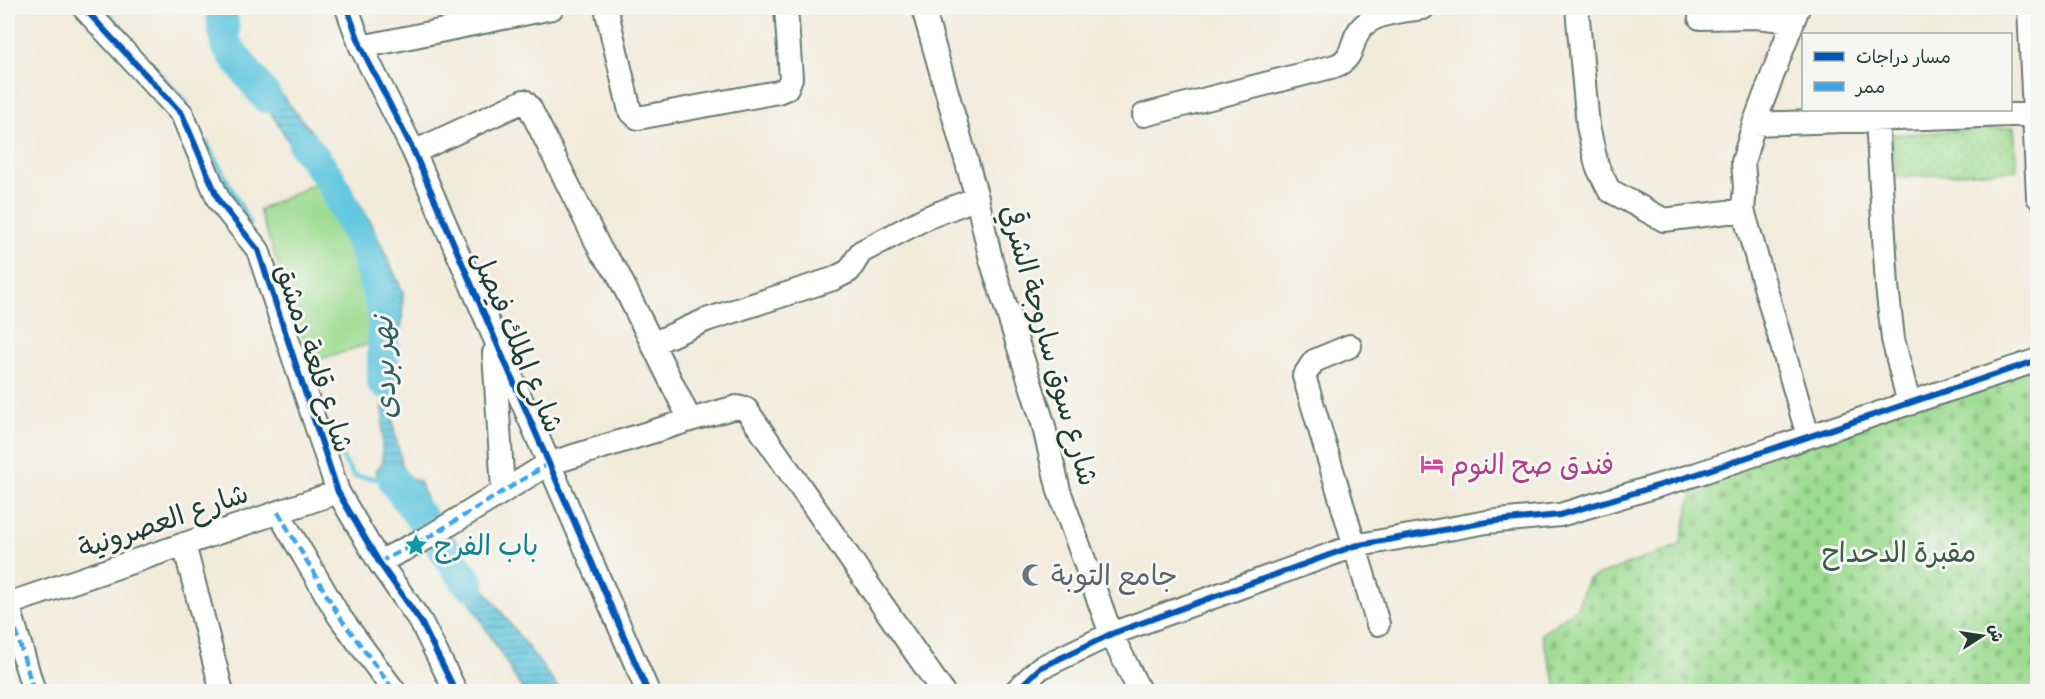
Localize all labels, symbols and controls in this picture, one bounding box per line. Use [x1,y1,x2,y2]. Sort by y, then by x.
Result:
legend [1802,33,2012,111]
text: مسار دراجات [1856,46,1951,68]
text: ممر [1854,76,1885,98]
street label: شارع سوق ساروجة الشرقي [990,200,1106,491]
street label: شارع الملك فيصل [461,244,572,439]
street label: شارع قلعة دمشق [266,259,362,458]
water label: نهر بردى [363,313,405,420]
place label: فندق صح النوم [1450,447,1614,486]
hotel icon: فندق صح النوم [1419,451,1445,477]
street label: شارع العصرونية [74,475,253,568]
place label: باب الفرج [434,528,538,564]
place icon: باب الفرج [403,532,429,558]
park label: مقبرة الدحداح [1822,535,1976,571]
place label: جامع التوبة [1051,558,1177,595]
mosque icon: جامع التوبة [1020,562,1046,588]
north arrow [1952,606,2012,666]
text: ش [1984,622,2007,644]

